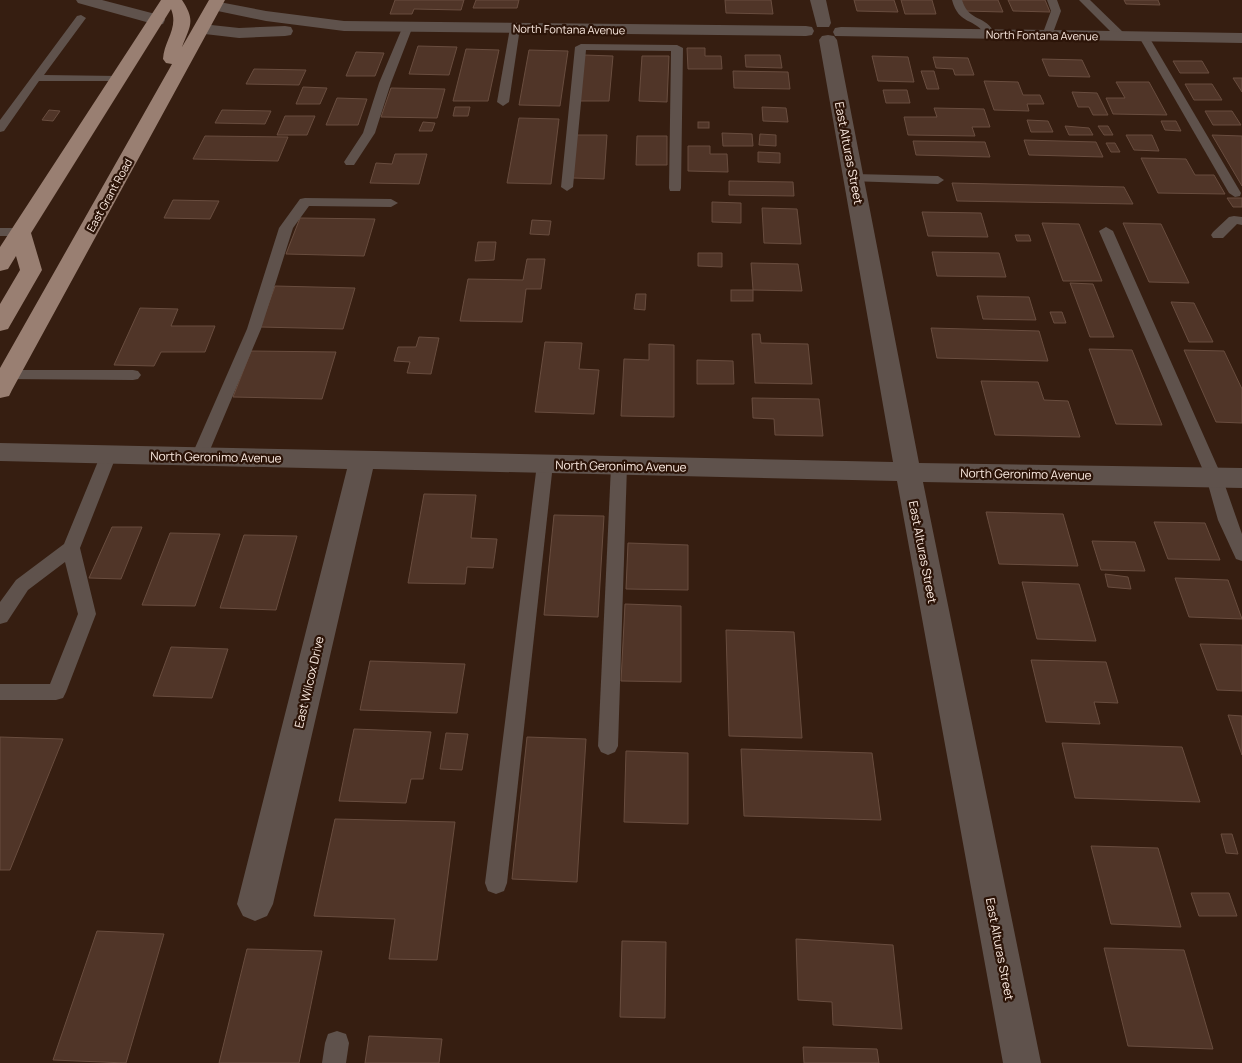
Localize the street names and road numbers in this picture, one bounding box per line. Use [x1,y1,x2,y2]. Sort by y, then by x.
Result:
street label: North Fontana Avenue [513,21,626,37]
street label: North Fontana Avenue [986,27,1099,43]
street label: East Alturas Street [831,100,867,206]
street label: East Grant Road [83,156,135,234]
street label: North Geronimo Avenue [150,447,282,467]
street label: North Geronimo Avenue [555,456,687,476]
street label: North Geronimo Avenue [960,464,1092,484]
street label: East Alturas Street [905,499,941,605]
street label: East Wilcox Drive [290,634,328,730]
street label: East Alturas Street [982,896,1018,1002]

